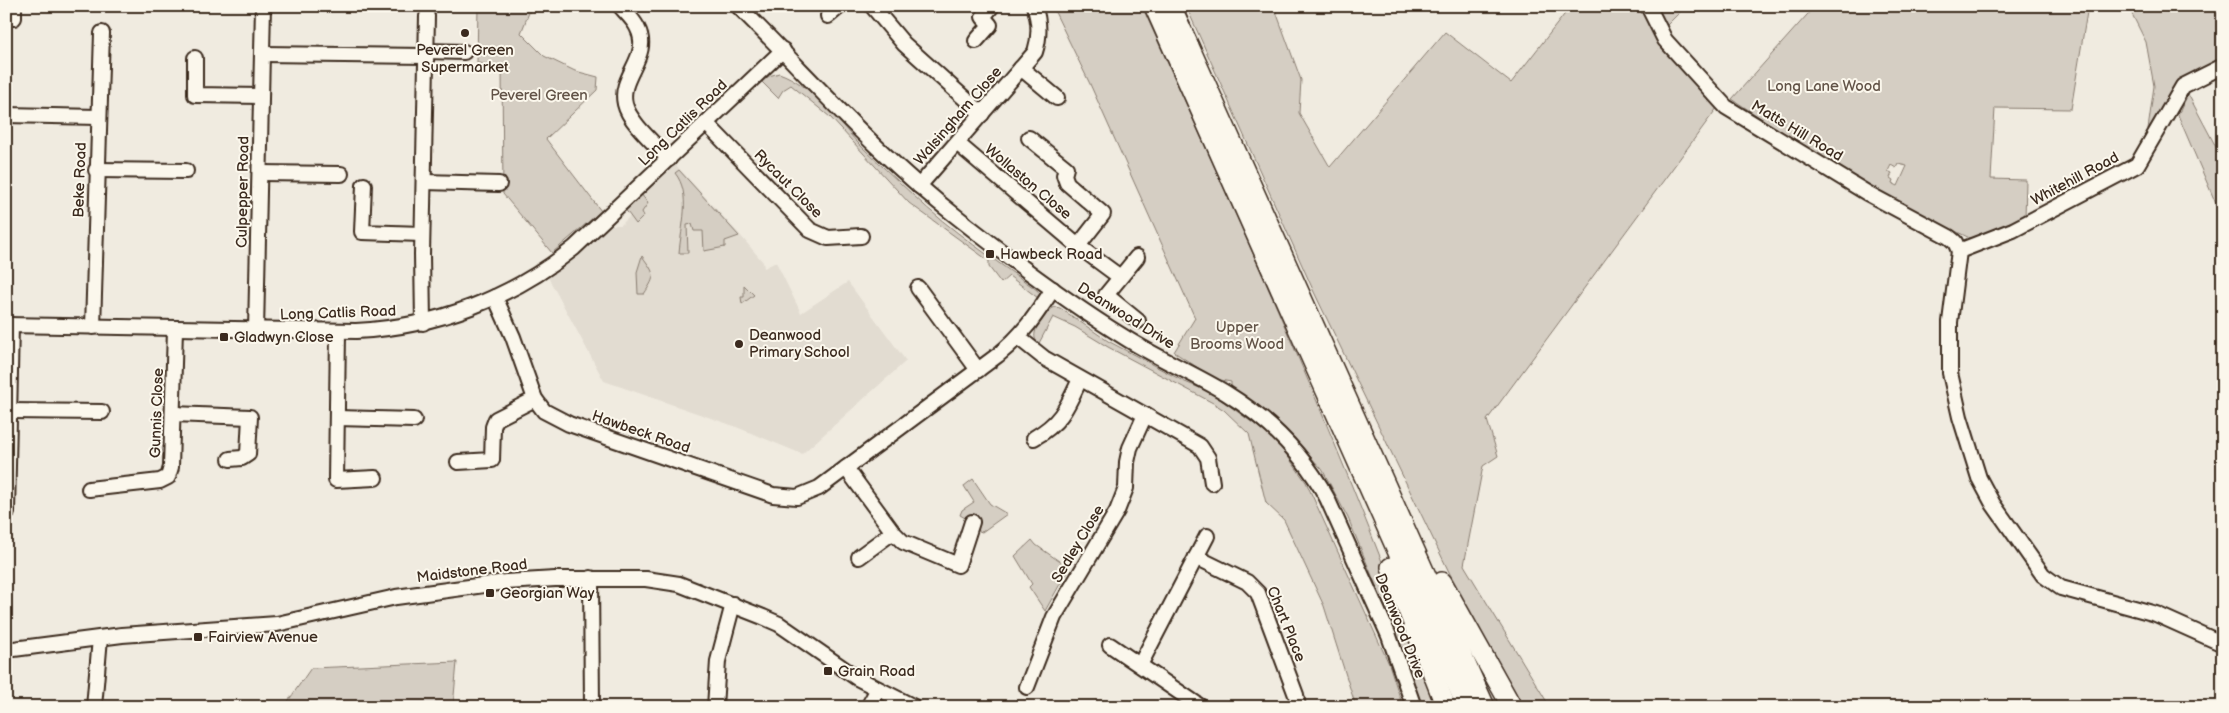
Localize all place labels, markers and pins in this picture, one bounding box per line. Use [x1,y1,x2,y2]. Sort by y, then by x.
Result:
marker: Peverel Green Supermarket [459,27,471,39]
place label: Peverel Green Supermarket [416,41,514,77]
place label: Hawbeck Road [1000,245,1103,264]
marker: Hawbeck Road [984,248,996,260]
place label: Deanwood Primary School [749,326,850,362]
place label: Gladwyn Close [234,328,334,347]
marker: Gladwyn Close [218,331,230,343]
marker: Deanwood Primary School [733,338,745,350]
place label: Georgian Way [500,584,595,603]
marker: Georgian Way [484,587,496,599]
place label: Fairview Avenue [208,628,318,647]
marker: Fairview Avenue [192,631,204,643]
place label: Grain Road [838,662,915,681]
marker: Grain Road [822,665,834,677]

